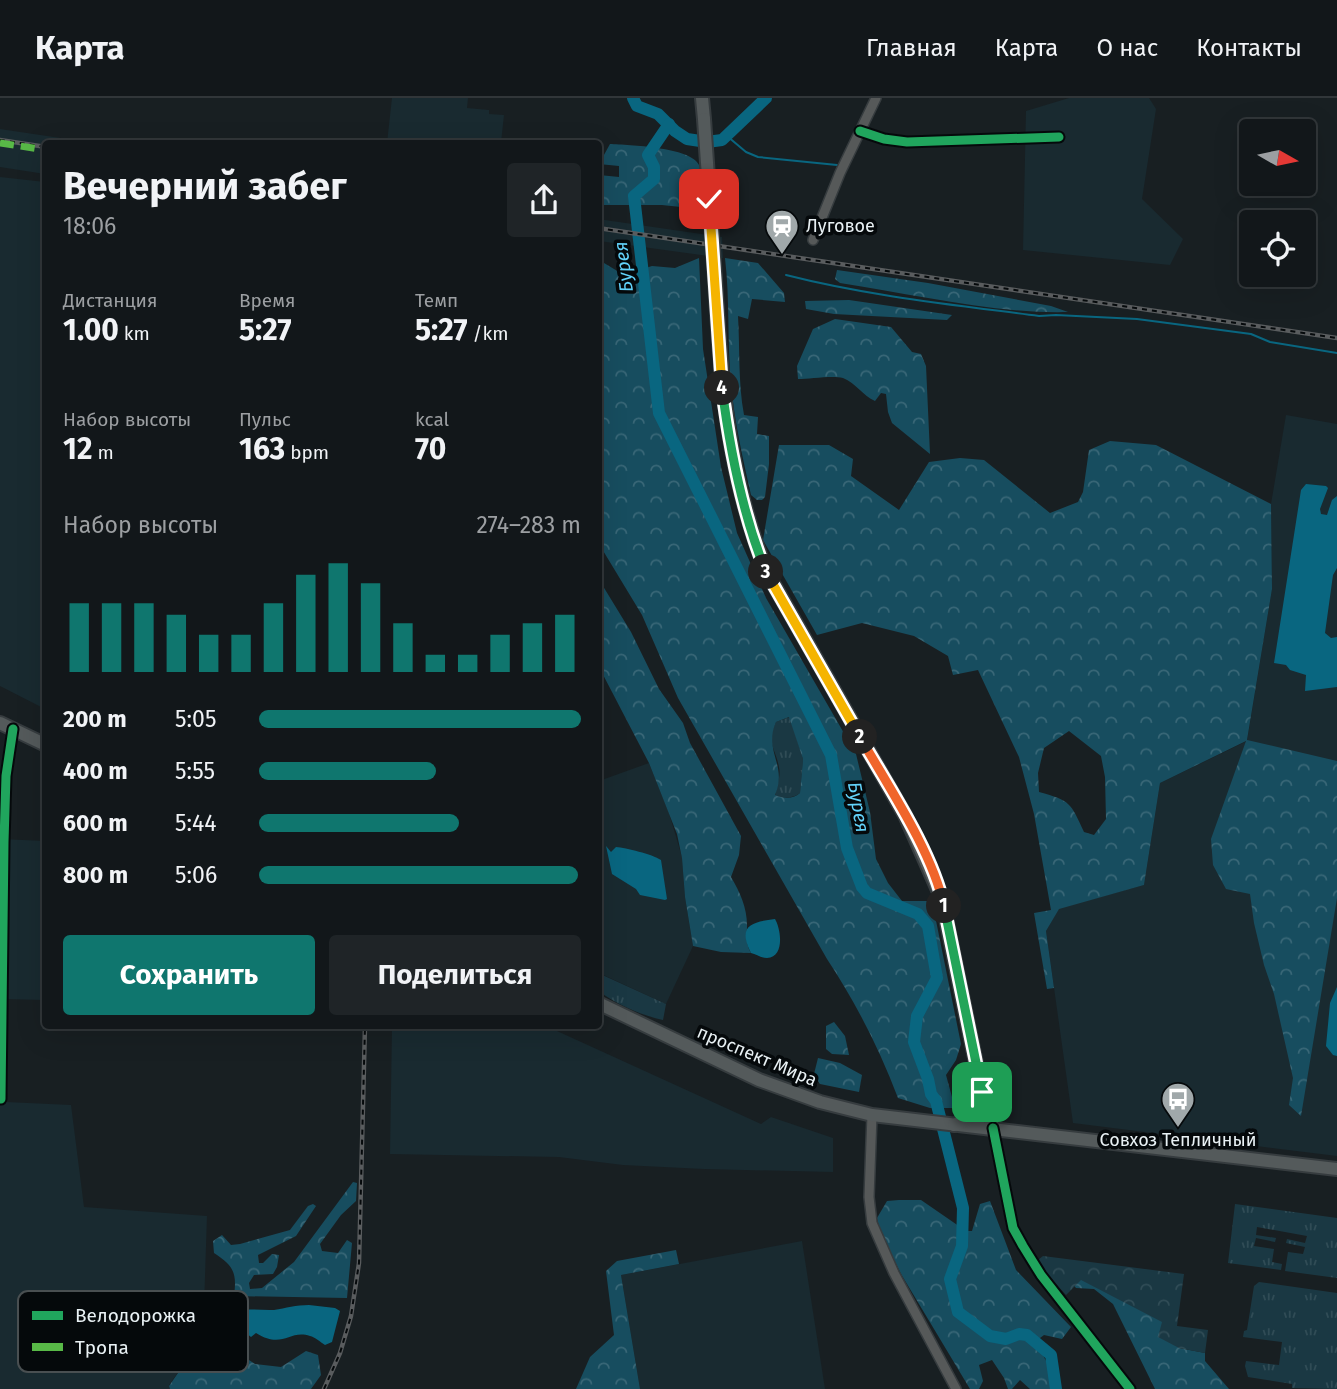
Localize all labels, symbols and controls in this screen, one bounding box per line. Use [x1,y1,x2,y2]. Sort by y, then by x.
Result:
text: Карта [35,28,125,68]
text: Главная [866,34,957,62]
text: Карта [995,34,1058,62]
text: О нас [1096,34,1158,62]
text: Контакты [1196,34,1302,62]
north arrow [1239,119,1316,196]
map controls [1239,119,1316,287]
text: Вечерний забег [63,163,347,209]
button: share [507,163,581,237]
pin [679,169,739,229]
icon: check [690,180,728,218]
station icon: Луговое [763,207,801,256]
button: locate [1239,210,1316,287]
text: 18:06 [63,212,116,240]
place label: Луговое [806,215,875,237]
water label: Бурея [609,240,638,294]
text: Дистанция [63,289,158,312]
text: Время [239,289,295,312]
text: Темп [415,289,458,312]
text: 1.00 [63,312,119,348]
text: 5:27 [239,312,292,348]
text: 5:27 [415,312,468,348]
text: km [119,322,150,345]
text: /km [468,322,508,345]
pin: 4 [704,370,740,406]
text: 4 [716,376,727,399]
text: Набор высоты [63,408,191,431]
text: Пульс [239,408,291,431]
text: kcal [415,408,449,431]
text: 12 [63,431,92,467]
text: 163 [239,431,285,467]
text: 70 [415,431,446,467]
text: m [92,441,114,464]
text: bpm [285,441,329,464]
text: Набор высоты [63,511,218,539]
text: 274–283 m [476,511,581,539]
pin: 3 [748,554,784,589]
text: 3 [761,560,770,583]
text: 200 m [63,705,127,733]
text: 5:05 [175,705,216,733]
pin: 2 [842,720,878,754]
text: 2 [855,725,864,748]
text: 400 m [63,757,128,785]
text: 5:55 [175,757,215,785]
water label: Бурея [843,780,874,834]
text: 600 m [63,809,128,837]
text: 5:44 [175,809,216,837]
text: 800 m [63,861,128,889]
text: 5:06 [175,861,217,889]
pin: 1 [926,888,962,924]
text: 1 [939,894,948,917]
button: Сохранить [63,935,315,1015]
button: Поделиться [329,935,581,1015]
street label: проспект Мира [694,1021,820,1091]
pin [952,1062,1012,1122]
icon: arrive [963,1073,1001,1111]
bus stop icon: Совхоз Тепличный [1159,1080,1197,1129]
place label: Совхоз Тепличный [1099,1129,1257,1151]
legend [18,1291,248,1372]
text: Велодорожка [75,1304,196,1327]
text: Тропа [75,1336,129,1359]

